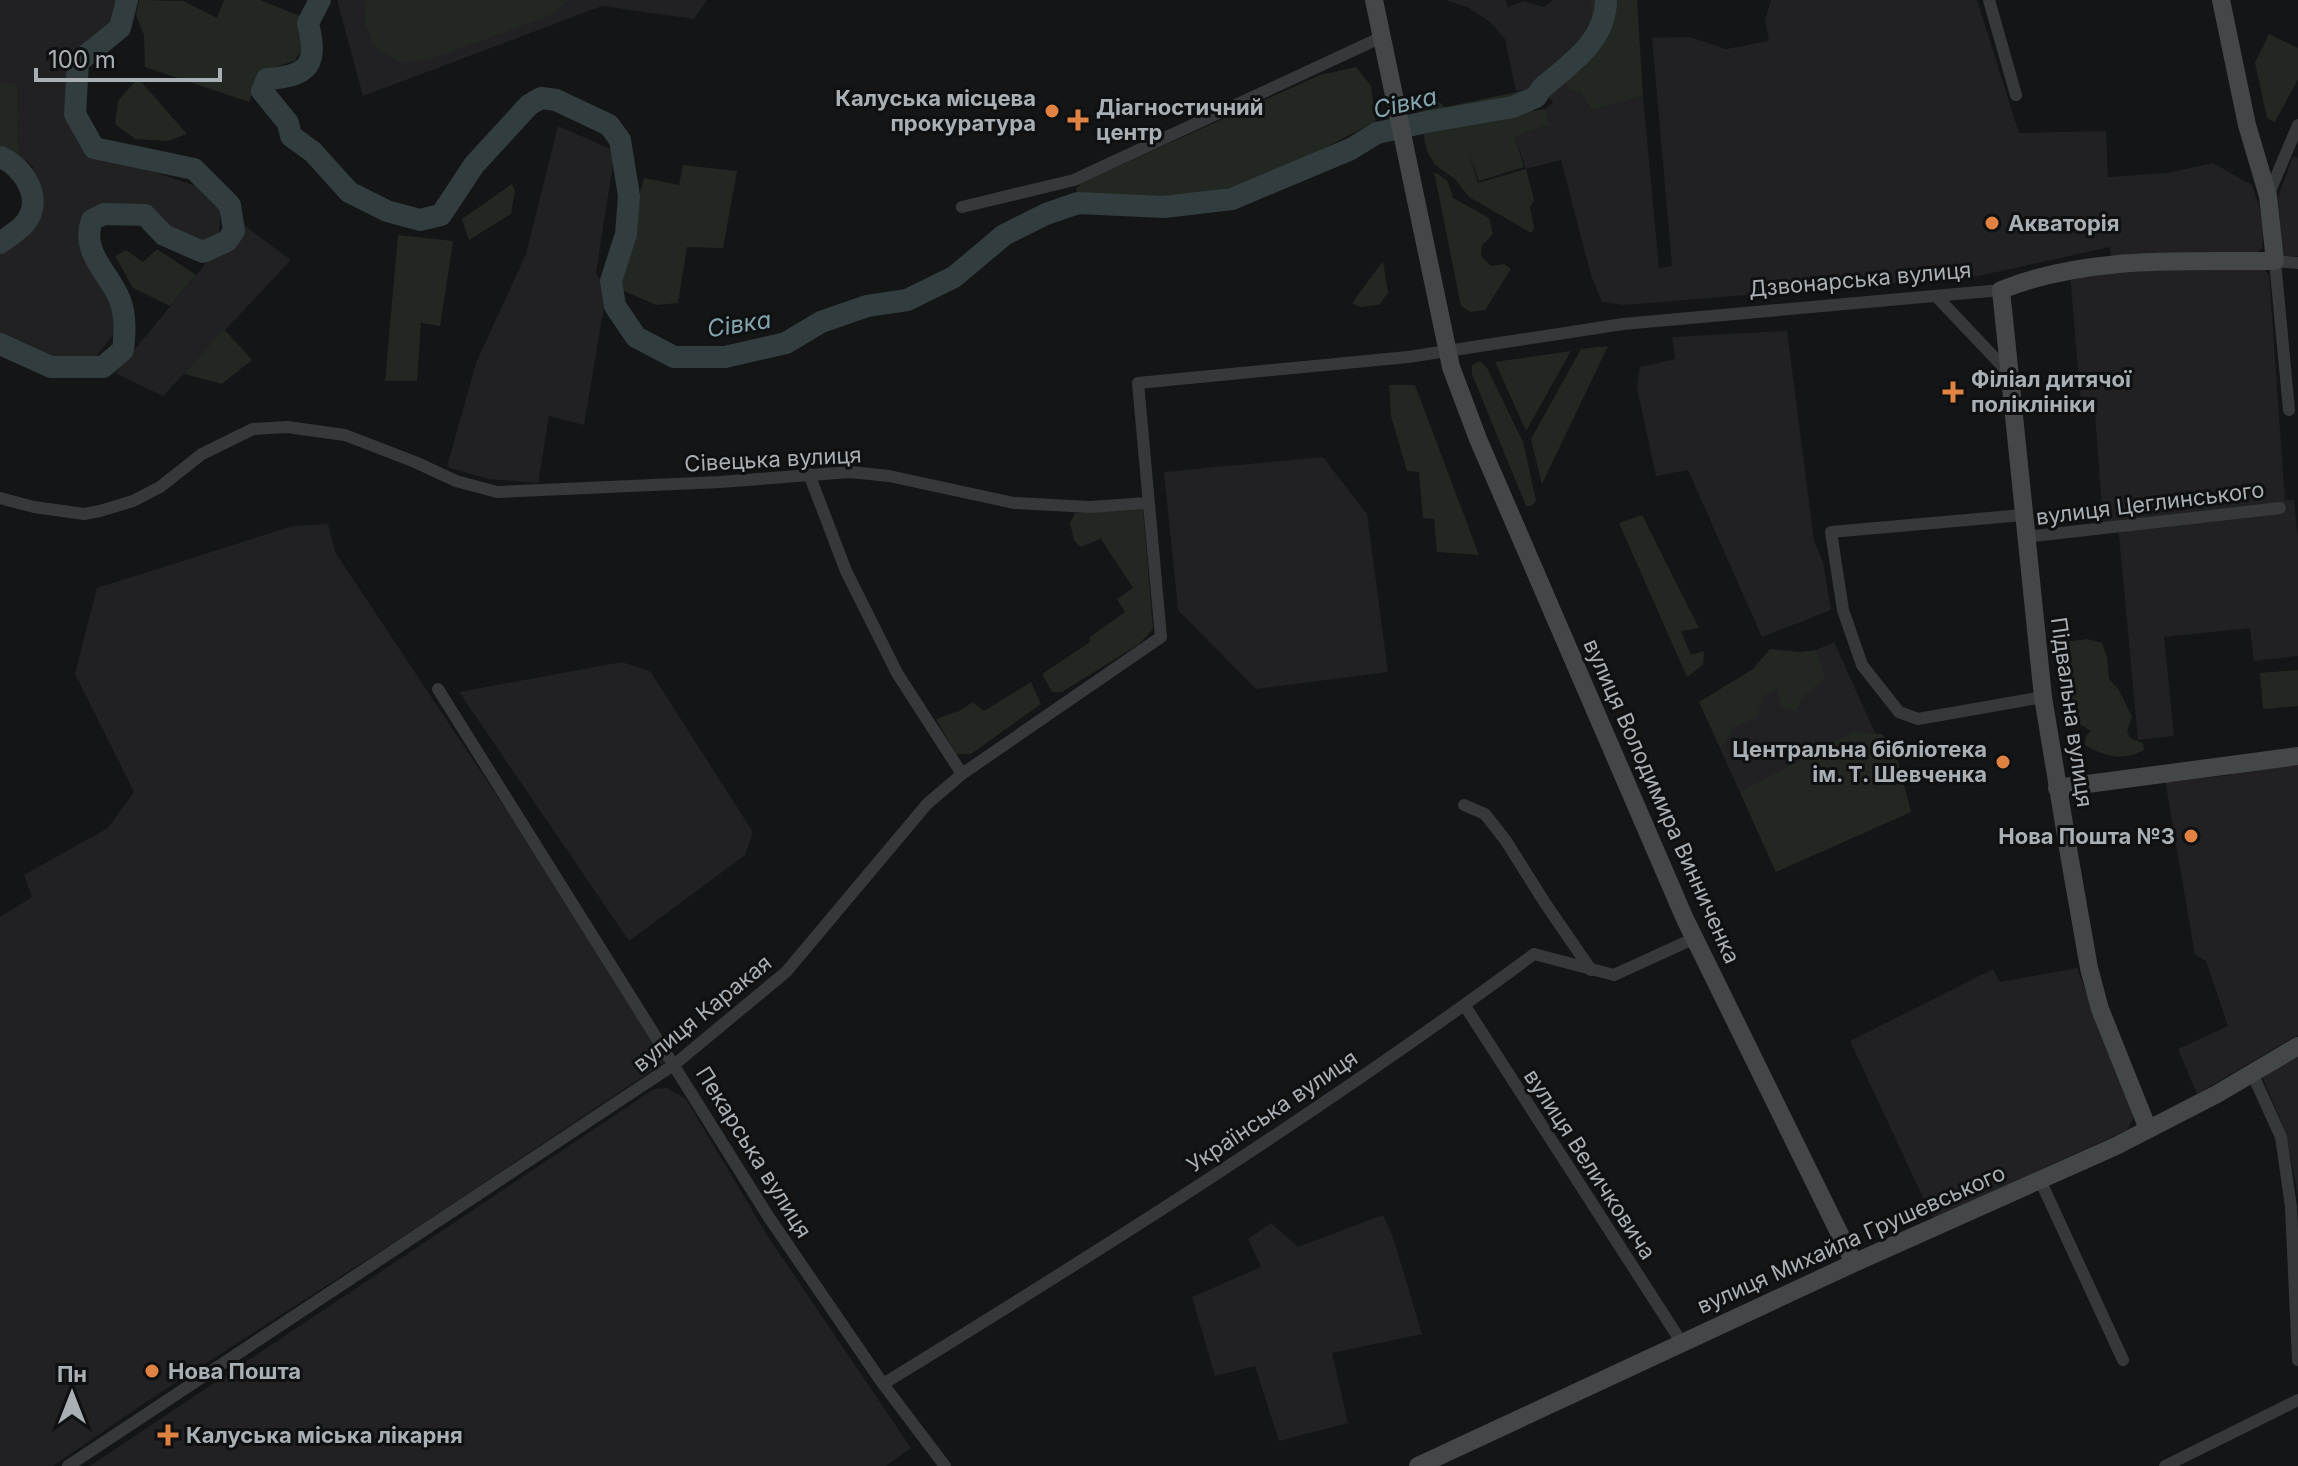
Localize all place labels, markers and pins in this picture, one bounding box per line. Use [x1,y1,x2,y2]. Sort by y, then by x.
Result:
place label: Калуська місцева прокуратура [835,85,1036,136]
place label: Діагностичний центр [1096,94,1263,145]
marker: Калуська місцева прокуратура [1043,102,1061,120]
marker: Діагностичний центр [1067,109,1089,131]
place label: Акваторія [2008,210,2119,236]
marker: Акваторія [1983,214,2001,232]
place label: Філіал дитячої поліклініки [1971,366,2132,417]
marker: Філіал дитячої поліклініки [1942,381,1964,403]
place label: Центральна бібліотека ім. Т. Шевченка [1732,736,1987,787]
marker: Центральна бібліотека ім. Т. Шевченка [1994,753,2012,771]
place label: Нова Пошта №3 [1998,823,2175,849]
marker: Нова Пошта №3 [2182,827,2200,845]
place label: Нова Пошта [168,1358,301,1384]
marker: Нова Пошта [143,1362,161,1380]
place label: Калуська міська лікарня [186,1422,463,1448]
marker: Калуська міська лікарня [157,1424,179,1446]

